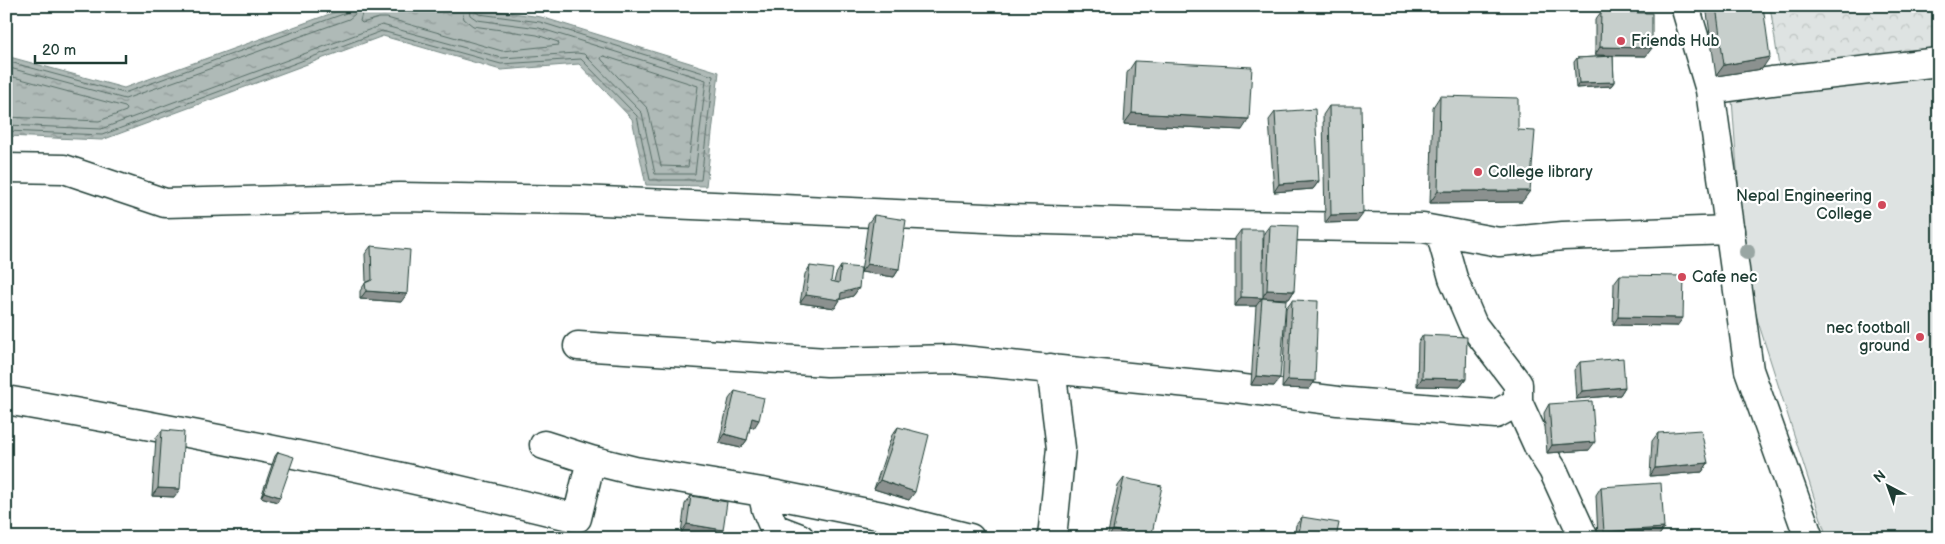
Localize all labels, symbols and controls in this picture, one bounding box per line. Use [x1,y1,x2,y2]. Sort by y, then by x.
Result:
scale bar [35,32,126,64]
place label: Friends Hub [1631,32,1720,51]
marker: Friends Hub [1615,35,1627,47]
text: 20 m [42,41,76,60]
place label: College library [1488,163,1593,182]
marker: College library [1472,166,1484,178]
place label: Nepal Engineering College [1736,187,1873,224]
marker: Nepal Engineering College [1876,199,1888,211]
place label: Cafe nec [1692,268,1758,287]
marker: Cafe nec [1676,271,1688,283]
place label: nec football ground [1826,319,1910,356]
marker: nec football ground [1914,331,1926,343]
north arrow [1862,462,1912,512]
text: N [1870,467,1889,486]

